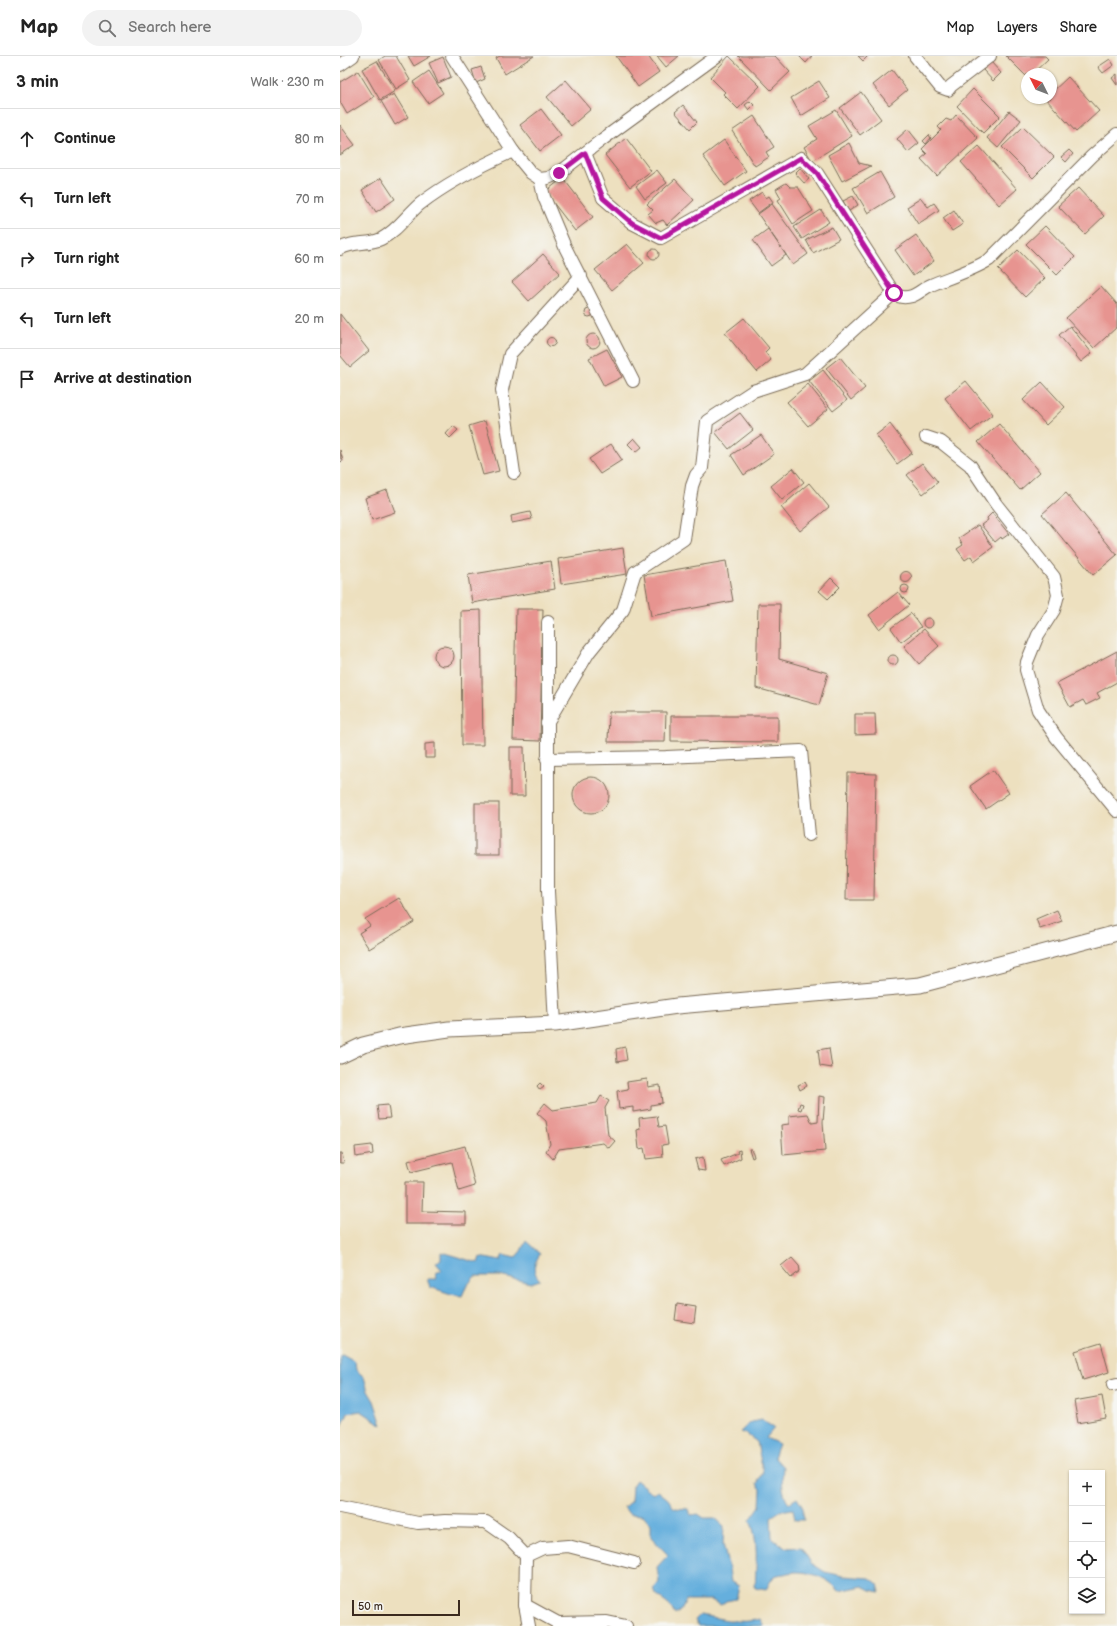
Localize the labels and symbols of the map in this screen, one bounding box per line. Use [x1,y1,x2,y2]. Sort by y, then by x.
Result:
north arrow [1021,68,1057,104]
route end [550,164,568,182]
route start [885,284,903,302]
scale bar [352,1598,460,1617]

